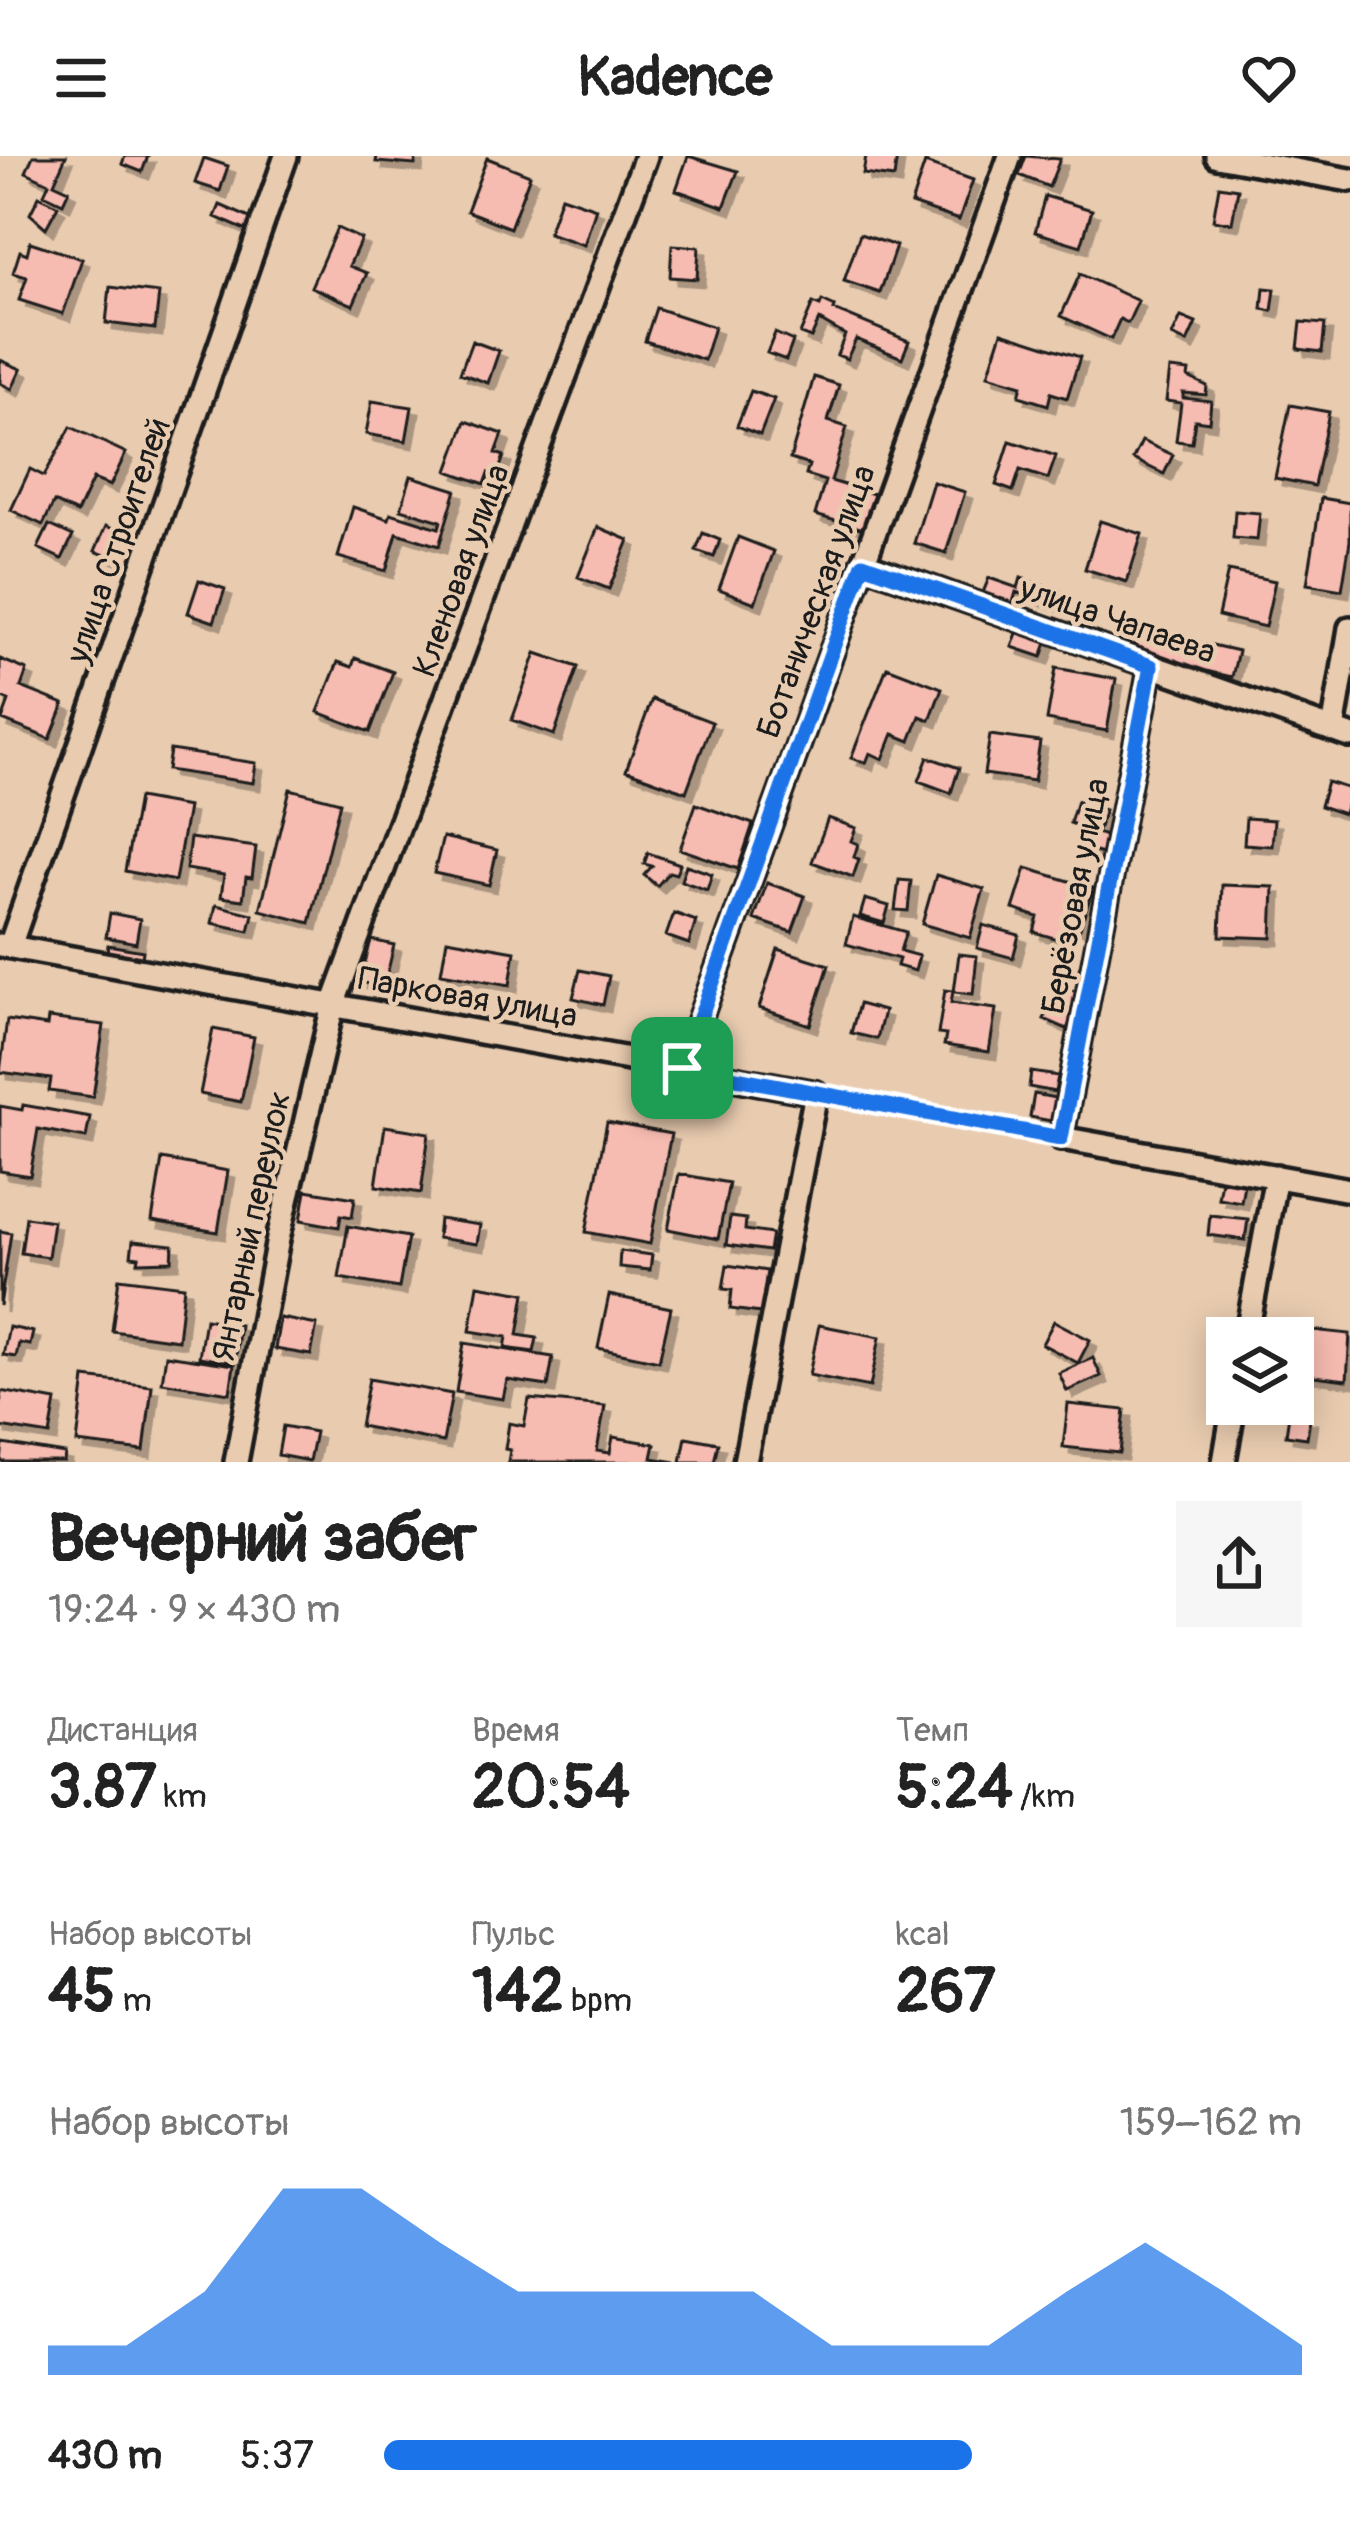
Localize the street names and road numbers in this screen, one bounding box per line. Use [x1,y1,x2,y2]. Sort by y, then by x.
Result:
street label: улица Строителей [57,413,180,669]
street label: Кленовая улица [404,459,519,682]
street label: Ботаническая улица [748,459,885,744]
street label: улица Чапаева [1013,567,1221,673]
street label: Берёзовая улица [1032,775,1118,1018]
street label: Парковая улица [355,958,581,1037]
street label: Янтарный переулок [203,1088,300,1365]

